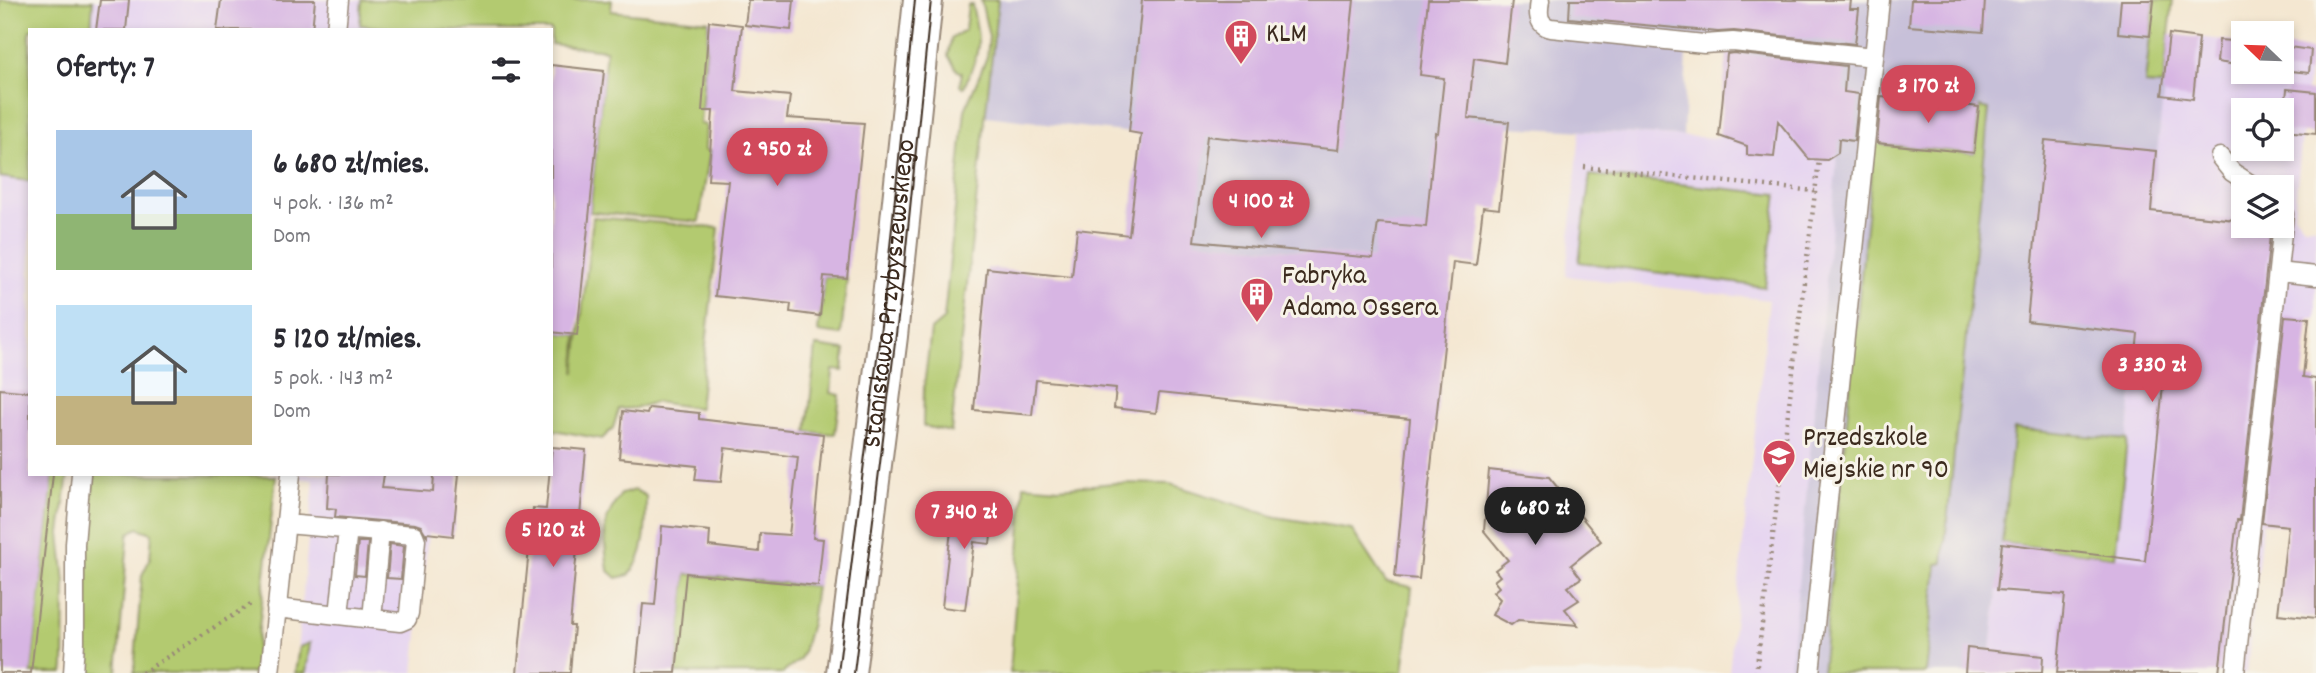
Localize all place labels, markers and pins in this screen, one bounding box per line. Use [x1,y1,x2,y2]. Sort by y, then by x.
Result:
place label: KLM [1266,16,1307,56]
building icon: KLM [1222,17,1260,66]
pin: 3 170 zł [1856,66,2000,125]
pin: 2 950 zł [705,128,849,188]
pin: 4 100 zł [1189,180,1333,240]
place label: Fabryka Adama Ossera [1282,258,1439,330]
building icon: Fabryka Adama Ossera [1238,275,1276,324]
pin: 3 330 zł [2080,344,2224,404]
place label: Przedszkole Miejskie nr 90 [1803,420,1949,492]
school or university icon: Przedszkole Miejskie nr 90 [1760,437,1798,486]
pin: 6 680 zł [1463,488,1607,547]
pin: 7 340 zł [892,491,1036,551]
pin: 5 120 zł [481,510,625,569]

